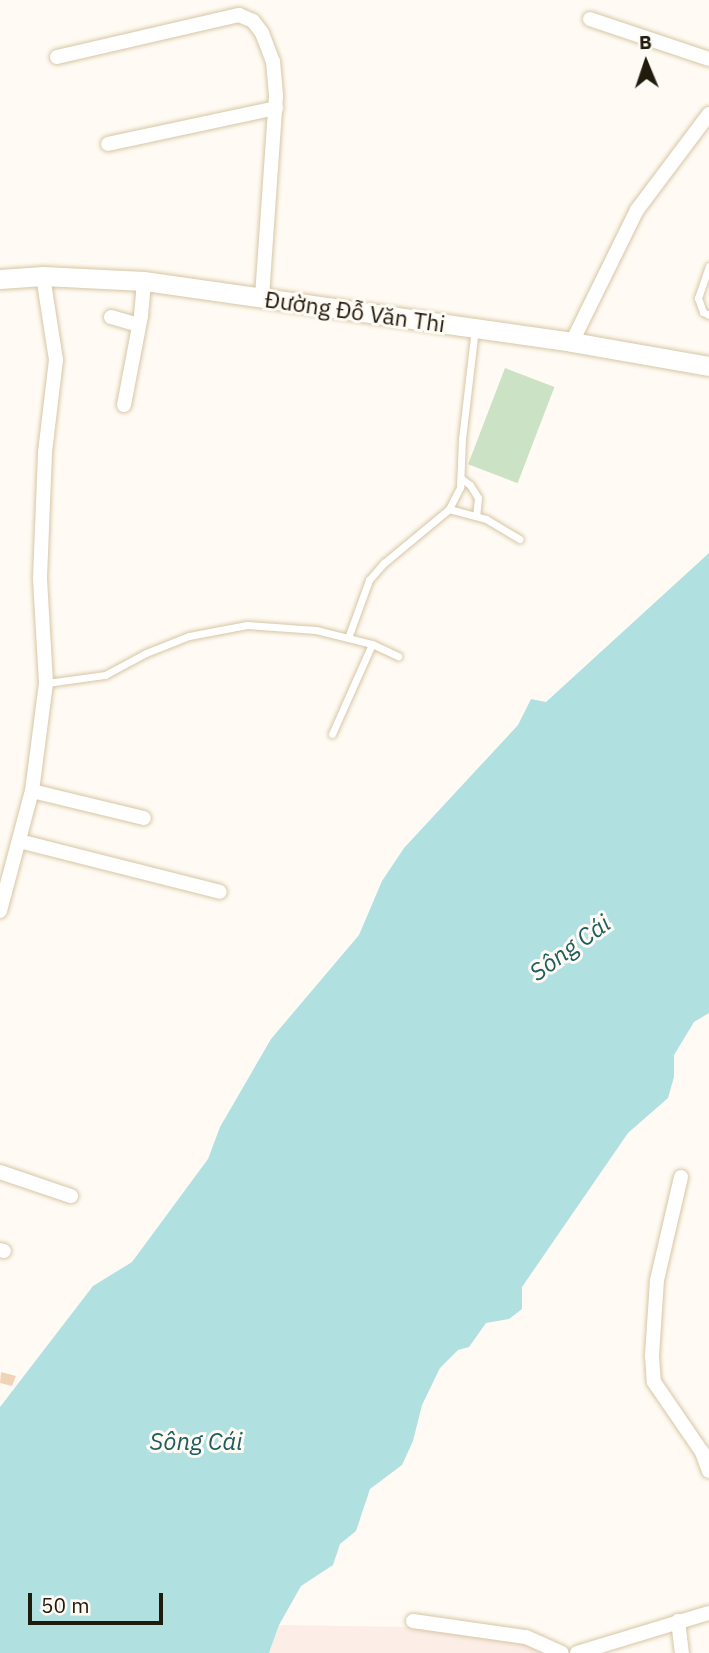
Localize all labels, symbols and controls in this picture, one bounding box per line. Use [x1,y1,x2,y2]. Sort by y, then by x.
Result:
north arrow [611,28,681,98]
text: B [639,30,652,54]
street label: Đường Đỗ Văn Thi [263,285,447,337]
water label: Sông Cái [524,909,616,987]
water label: Sông Cái [150,1428,242,1456]
scale bar [32,1580,166,1624]
text: 50 m [41,1591,90,1619]

